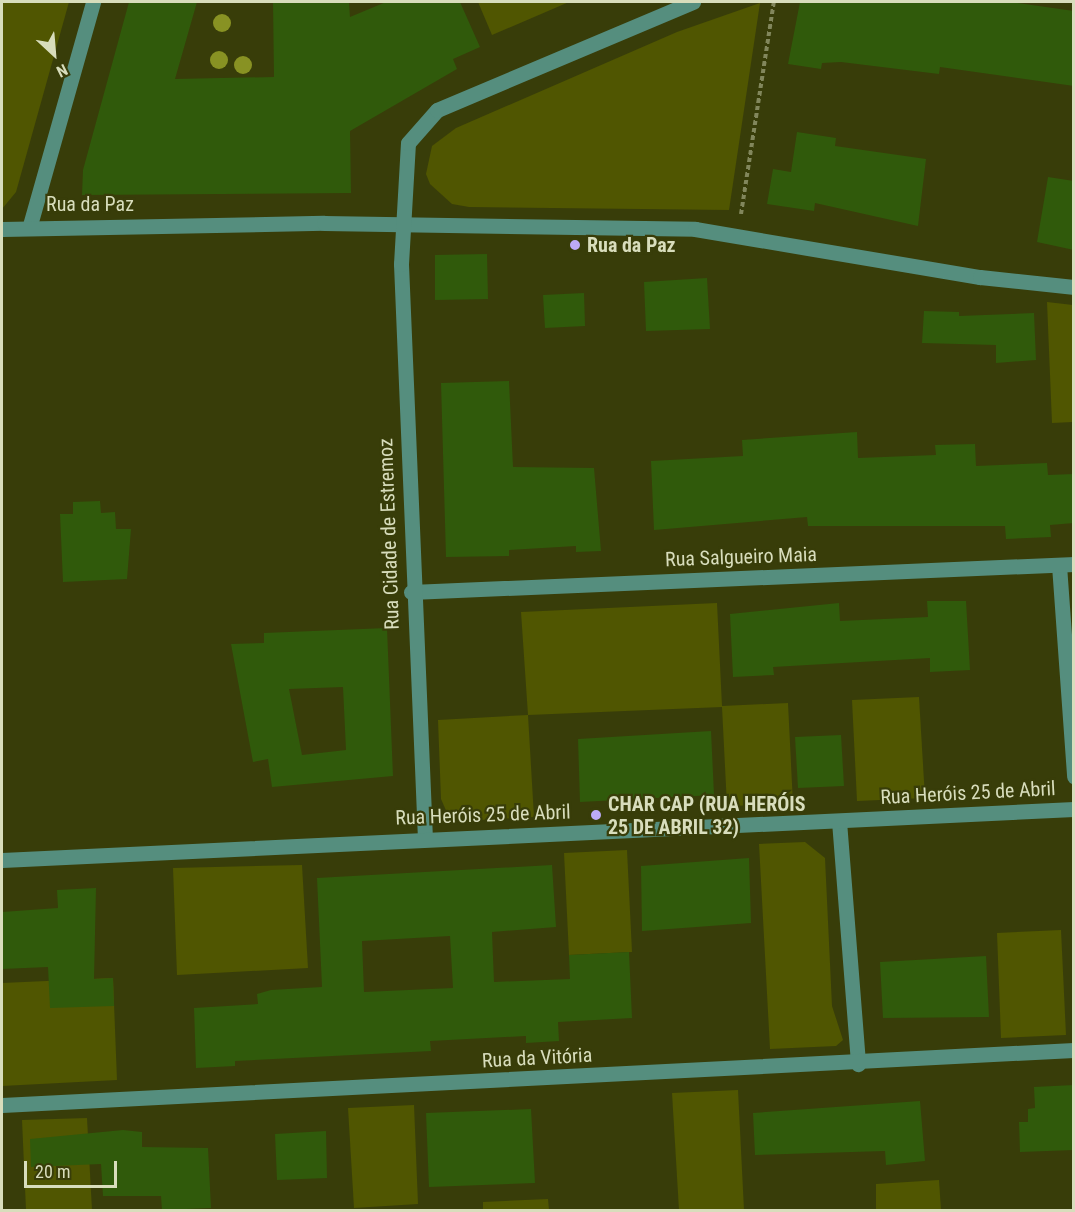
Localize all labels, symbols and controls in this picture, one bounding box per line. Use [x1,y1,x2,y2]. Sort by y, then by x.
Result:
north arrow [24,24,84,84]
text: N [54,60,71,81]
street label: Rua da Paz [46,192,134,216]
place label: Rua da Paz [587,233,676,257]
marker: Rua da Paz [568,238,582,252]
street label: Rua Cidade de Estremoz [374,438,404,630]
street label: Rua Salgueiro Maia [665,542,817,572]
street label: Rua Heróis 25 de Abril [880,776,1056,810]
place label: CHAR CAP (RUA HERÓIS 25 DE ABRIL 32) [608,792,805,839]
street label: Rua Heróis 25 de Abril [395,800,571,830]
marker: CHAR CAP (RUA HERÓIS 25 DE ABRIL 32) [589,808,603,822]
street label: Rua da Vitória [481,1043,593,1073]
scale bar [27,1149,120,1187]
text: 20 m [35,1161,70,1182]

